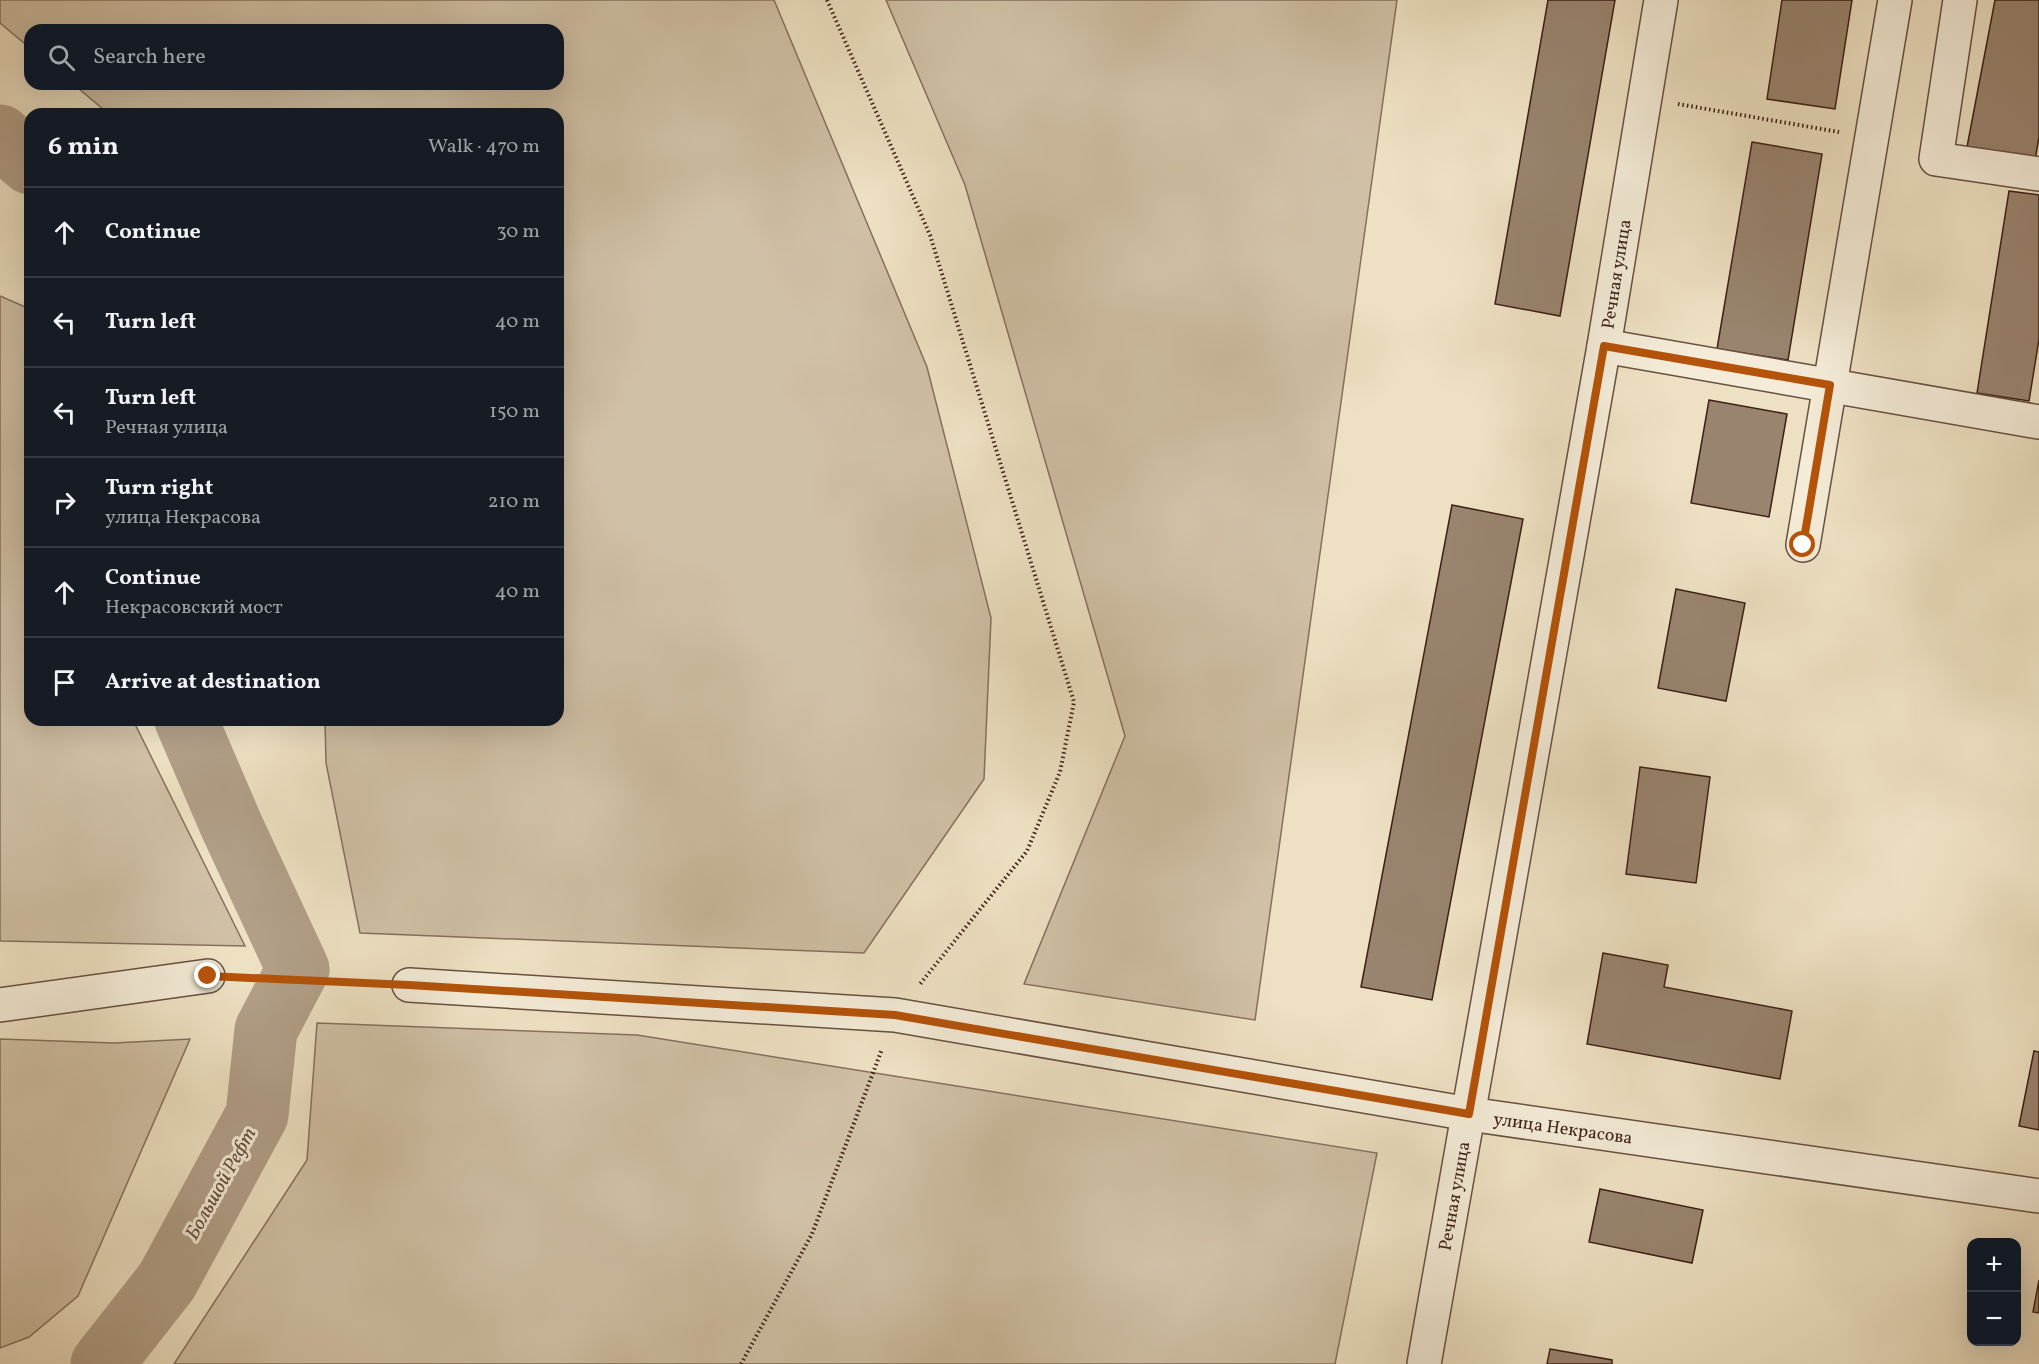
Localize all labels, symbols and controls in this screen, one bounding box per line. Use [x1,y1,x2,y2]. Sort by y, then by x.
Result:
search box [24,24,564,90]
icon: search [45,41,78,74]
text: Search here [93,42,206,73]
text: 6 min [48,129,119,165]
text: Walk · 470 m [428,133,540,161]
icon: ahead [48,216,81,249]
text: Continue [105,217,201,248]
text: 30 m [496,218,540,246]
street label: Речная улица [1596,218,1638,331]
icon: left [48,306,81,339]
text: Turn left [105,307,196,338]
text: 40 m [495,308,540,336]
text: Turn left [105,383,196,414]
icon: left [48,396,81,429]
text: 150 m [489,398,540,426]
text: Речная улица [105,414,228,442]
text: Turn right [105,473,213,504]
icon: right [48,486,81,519]
text: 210 m [488,488,540,516]
text: улица Некрасова [105,504,261,532]
route start [1789,531,1815,557]
text: Continue [105,563,201,594]
icon: ahead [48,576,81,609]
text: 40 m [495,578,540,606]
text: Некрасовский мост [105,594,283,622]
icon: arrive [48,666,81,699]
text: Arrive at destination [105,667,321,698]
route end [194,962,220,988]
street label: улица Некрасова [1492,1107,1634,1152]
water label: Большой Рефт [179,1123,264,1245]
street label: Речная улица [1434,1140,1477,1253]
map controls [1967,1238,2021,1346]
button: + [1967,1238,2021,1292]
button: − [1967,1292,2021,1346]

